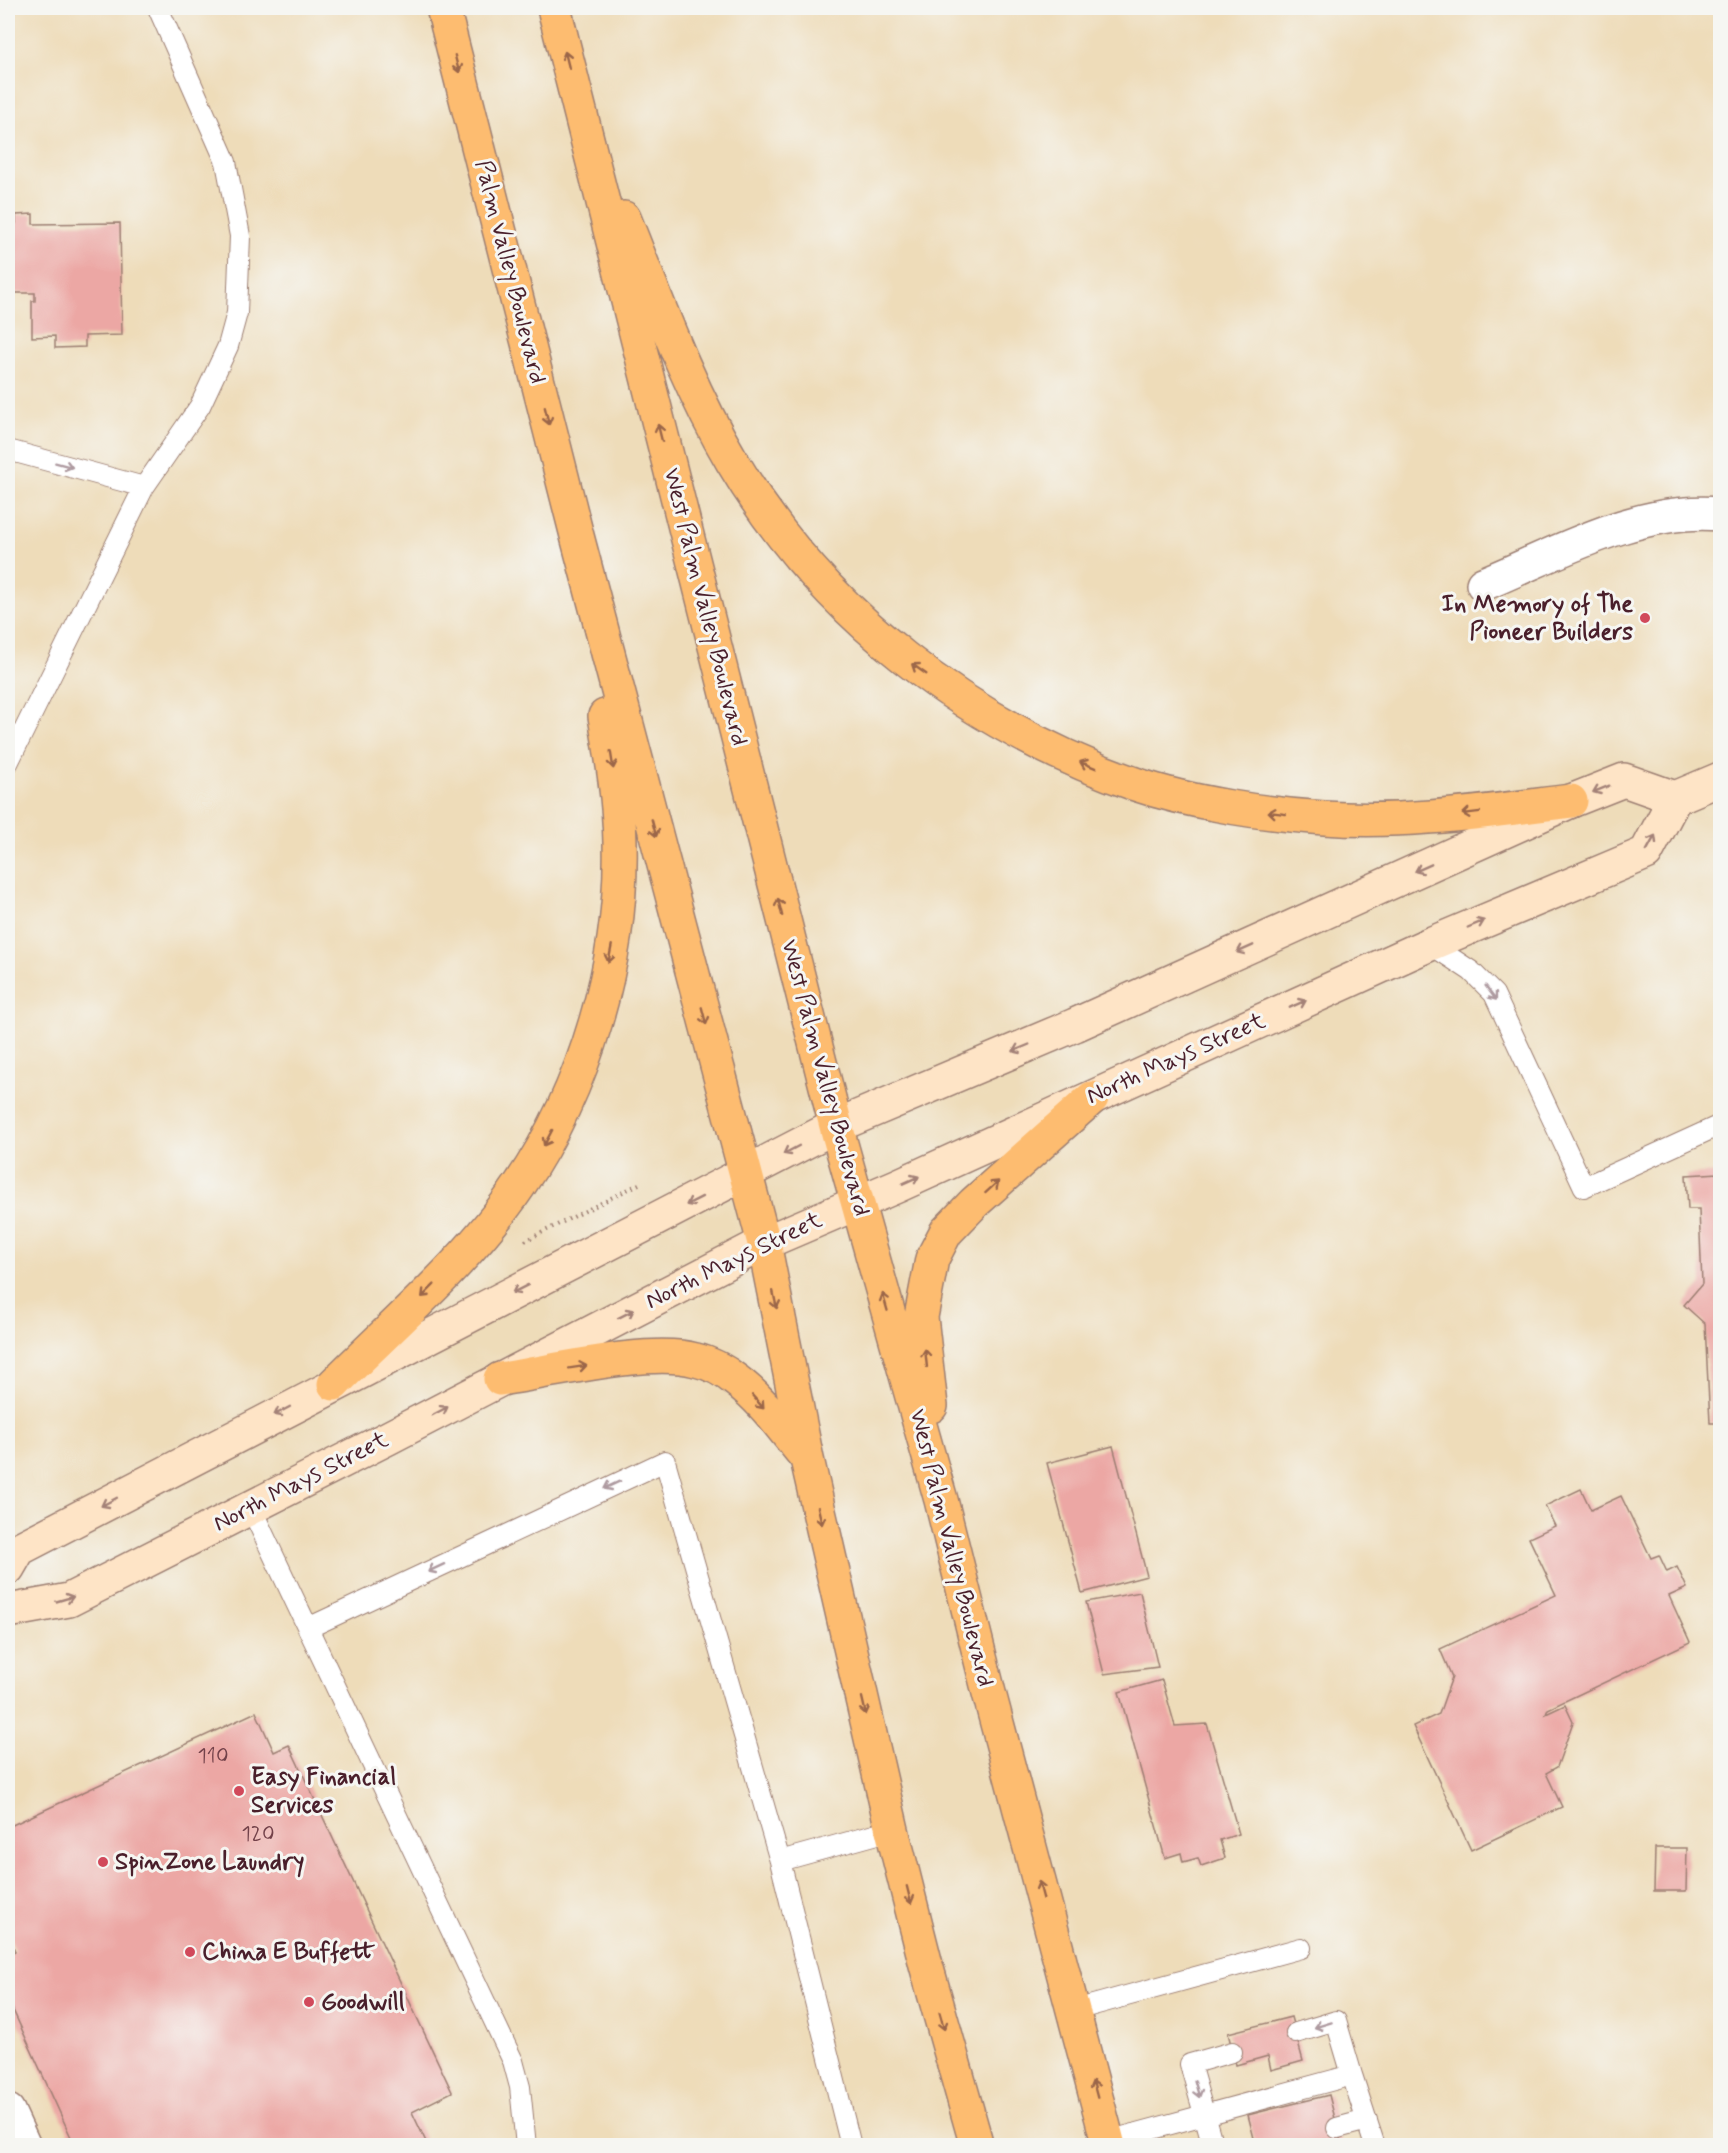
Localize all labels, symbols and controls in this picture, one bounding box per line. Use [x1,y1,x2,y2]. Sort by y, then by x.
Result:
one-way arrow [560,51,572,70]
one-way arrow [452,54,464,73]
street label: Palm Valley Boulevard [467,157,553,387]
one-way arrow [541,406,553,425]
one-way arrow [654,423,666,442]
one-way arrow [54,460,73,472]
street label: West Palm Valley Boulevard [655,465,755,749]
place label: In Memory of The Pioneer Builders [1442,589,1633,648]
marker: In Memory of The Pioneer Builders [1638,611,1652,625]
one-way arrow [912,663,928,675]
one-way arrow [607,749,618,769]
one-way arrow [1080,759,1098,770]
one-way arrow [1592,784,1611,795]
one-way arrow [1267,807,1287,818]
one-way arrow [1462,808,1482,819]
one-way arrow [649,818,660,837]
one-way arrow [1646,835,1657,853]
one-way arrow [1414,863,1432,875]
one-way arrow [774,897,786,916]
one-way arrow [1467,918,1485,929]
street label: West Palm Valley Boulevard [773,936,877,1220]
one-way arrow [604,943,615,963]
one-way arrow [1236,943,1254,955]
one-way arrow [1485,985,1497,1001]
one-way arrow [1288,998,1307,1009]
one-way arrow [699,1006,711,1025]
street label: North Mays Street [1082,1006,1270,1112]
one-way arrow [1012,1043,1031,1054]
one-way arrow [542,1128,553,1146]
one-way arrow [783,1144,800,1156]
one-way arrow [901,1174,919,1185]
one-way arrow [984,1180,999,1194]
one-way arrow [686,1195,704,1207]
street label: North Mays Street [641,1205,827,1317]
one-way arrow [421,1283,436,1298]
one-way arrow [512,1284,530,1295]
one-way arrow [770,1290,781,1309]
one-way arrow [879,1293,890,1312]
one-way arrow [617,1308,635,1319]
one-way arrow [920,1349,931,1369]
one-way arrow [568,1362,588,1373]
one-way arrow [751,1393,765,1409]
one-way arrow [430,1405,448,1416]
one-way arrow [273,1406,291,1418]
street label: West Palm Valley Boulevard [901,1406,1001,1690]
street label: North Mays Street [208,1425,394,1539]
one-way arrow [604,1480,622,1492]
one-way arrow [101,1496,118,1508]
one-way arrow [815,1506,827,1525]
one-way arrow [427,1562,445,1574]
one-way arrow [55,1593,74,1605]
one-way arrow [859,1695,870,1715]
house number: 110 [197,1742,229,1770]
place label: Easy Financial Services [251,1762,396,1821]
marker: Easy Financial Services [232,1784,246,1798]
house number: 120 [241,1820,275,1848]
place label: SpinZone Laundry [115,1847,304,1878]
marker: SpinZone Laundry [96,1855,110,1869]
one-way arrow [1035,1881,1046,1900]
one-way arrow [904,1886,915,1905]
place label: China E Buffett [202,1937,375,1968]
marker: China E Buffett [183,1945,197,1959]
place label: Goodwill [321,1987,405,2018]
marker: Goodwill [302,1995,316,2009]
one-way arrow [937,2011,948,2030]
one-way arrow [1314,2020,1333,2031]
one-way arrow [1192,2079,1203,2098]
one-way arrow [1088,2080,1100,2099]

